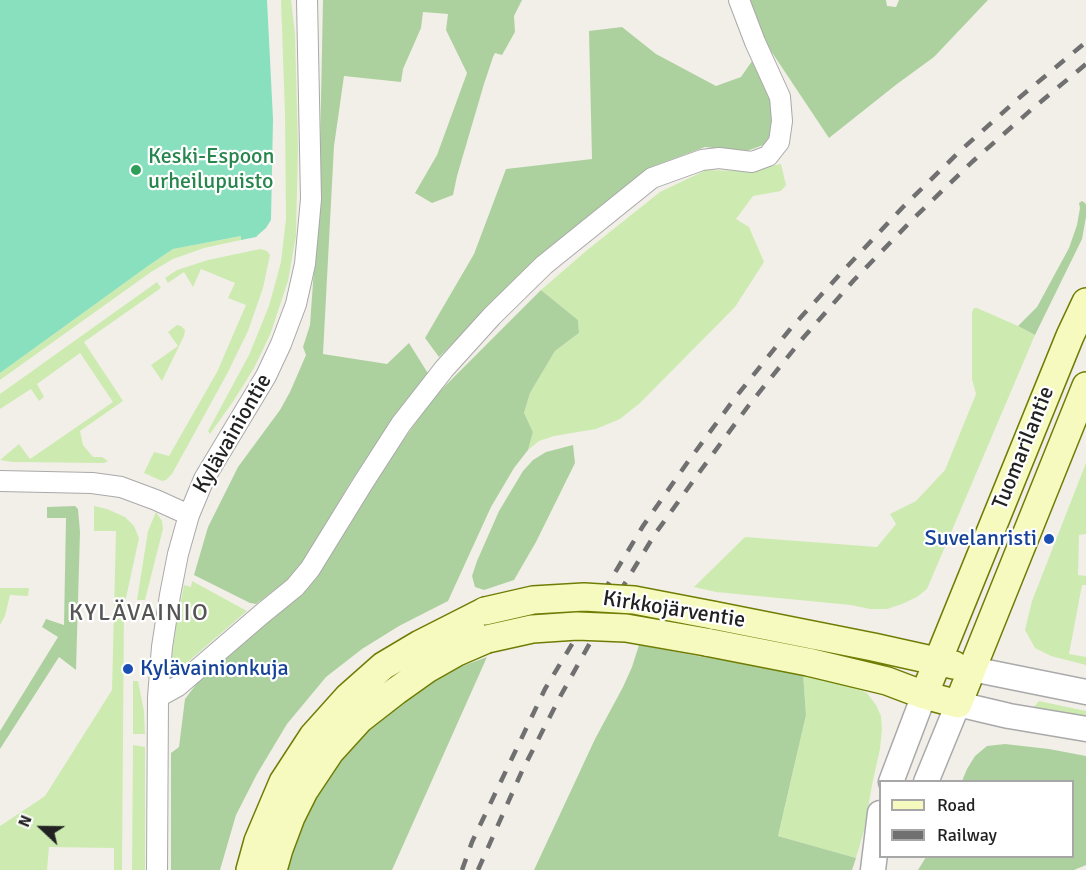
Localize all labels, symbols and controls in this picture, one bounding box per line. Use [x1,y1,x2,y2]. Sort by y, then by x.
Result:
place label: Keski-Espoon urheilupuisto [148,144,275,196]
marker: Keski-Espoon urheilupuisto [129,163,143,177]
street label: Kylävainiontie [188,369,278,499]
street label: Tuomarilantie [987,383,1061,513]
place label: Suvelanristi [924,526,1037,552]
marker: Suvelanristi [1042,532,1056,546]
street label: Kirkkojärventie [601,586,747,634]
district label: KYLÄVAINIO [69,600,209,628]
place label: Kylävainionkuja [140,656,289,682]
marker: Kylävainionkuja [121,662,135,676]
legend [879,780,1074,858]
text: Road [937,794,976,816]
north arrow [12,798,72,858]
text: N [14,812,37,830]
text: Railway [937,824,997,846]

